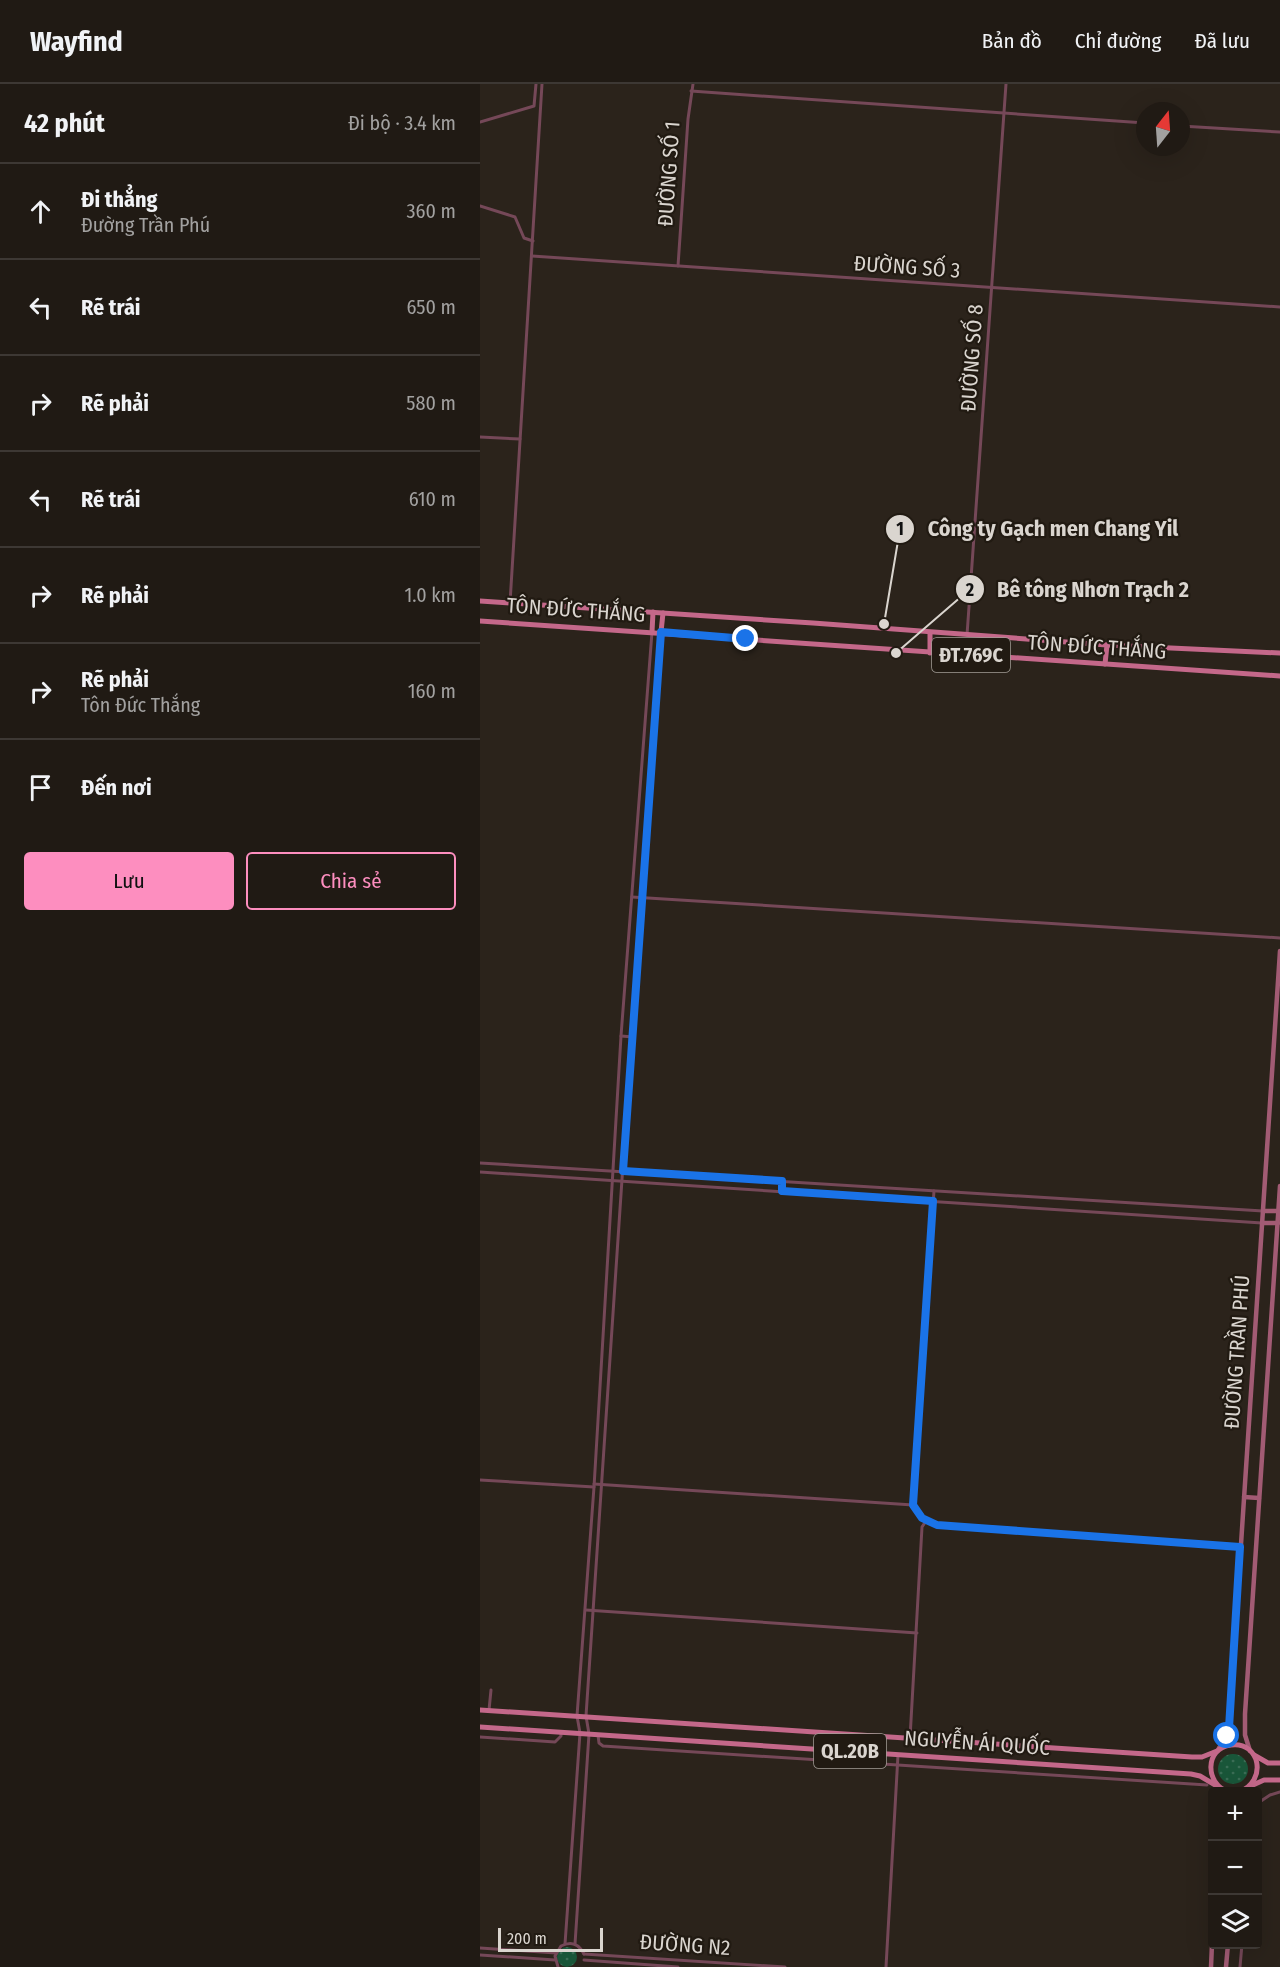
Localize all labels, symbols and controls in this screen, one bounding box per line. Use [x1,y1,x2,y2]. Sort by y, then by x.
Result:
text: Wayfind [30,25,123,58]
text: Bản đồ [982,28,1042,54]
text: Chỉ đường [1075,28,1161,54]
text: Đã lưu [1194,28,1250,54]
north arrow [1136,102,1190,156]
text: 42 phút [24,108,105,139]
text: Đi bộ · 3.4 km [348,111,456,135]
street label: ĐƯỜNG SỐ 1 [651,120,686,227]
text: Đi thẳng [81,186,157,213]
icon: ahead [24,195,57,228]
text: 360 m [407,199,456,223]
text: Đường Trần Phú [81,213,210,237]
street label: ĐƯỜNG SỐ 3 [853,249,961,284]
icon: left [24,291,57,324]
text: Rẽ trái [81,294,141,321]
text: 650 m [407,295,456,319]
street label: ĐƯỜNG SỐ 8 [954,303,989,413]
icon: right [24,387,57,420]
text: Rẽ phải [81,390,149,417]
text: 580 m [406,391,456,415]
icon: left [24,483,57,516]
text: Rẽ trái [81,486,141,513]
text: 610 m [409,487,456,511]
callout: Công ty Gạch men Chang Yil [885,509,1190,549]
text: Công ty Gạch men Chang Yil [928,515,1179,542]
text: 1 [896,518,904,540]
callout: Bê tông Nhơn Trạch 2 [955,569,1201,609]
text: Bê tông Nhơn Trạch 2 [997,576,1189,603]
icon: right [24,579,57,612]
text: 2 [965,579,974,601]
text: Rẽ phải [81,582,149,609]
text: 1.0 km [404,583,456,607]
street label: TÔN ĐỨC THẮNG [506,590,646,628]
route end [732,625,758,651]
street label: TÔN ĐỨC THẮNG [1027,627,1167,665]
road number: ĐT.769C [932,638,1010,672]
text: Rẽ phải [81,666,149,693]
icon: right [24,675,57,708]
text: 160 m [408,679,456,703]
text: Tôn Đức Thắng [81,693,200,717]
icon: arrive [24,771,57,804]
text: Đến nơi [81,774,152,801]
button: Lưu [24,852,234,910]
button: Chia sẻ [246,852,456,910]
street label: ĐƯỜNG TRẦN PHÚ [1218,1274,1255,1430]
route start [1213,1722,1239,1748]
street label: NGUYỄN ÁI QUỐC [903,1723,1051,1761]
road number: QL.20B [814,1734,886,1768]
map controls [1208,1787,1262,1949]
button: + [1208,1787,1262,1841]
button: − [1208,1841,1262,1895]
button: layers [1208,1895,1262,1949]
scale bar [498,1925,603,1952]
text: 200 m [507,1929,547,1948]
street label: ĐƯỜNG N2 [639,1929,731,1961]

